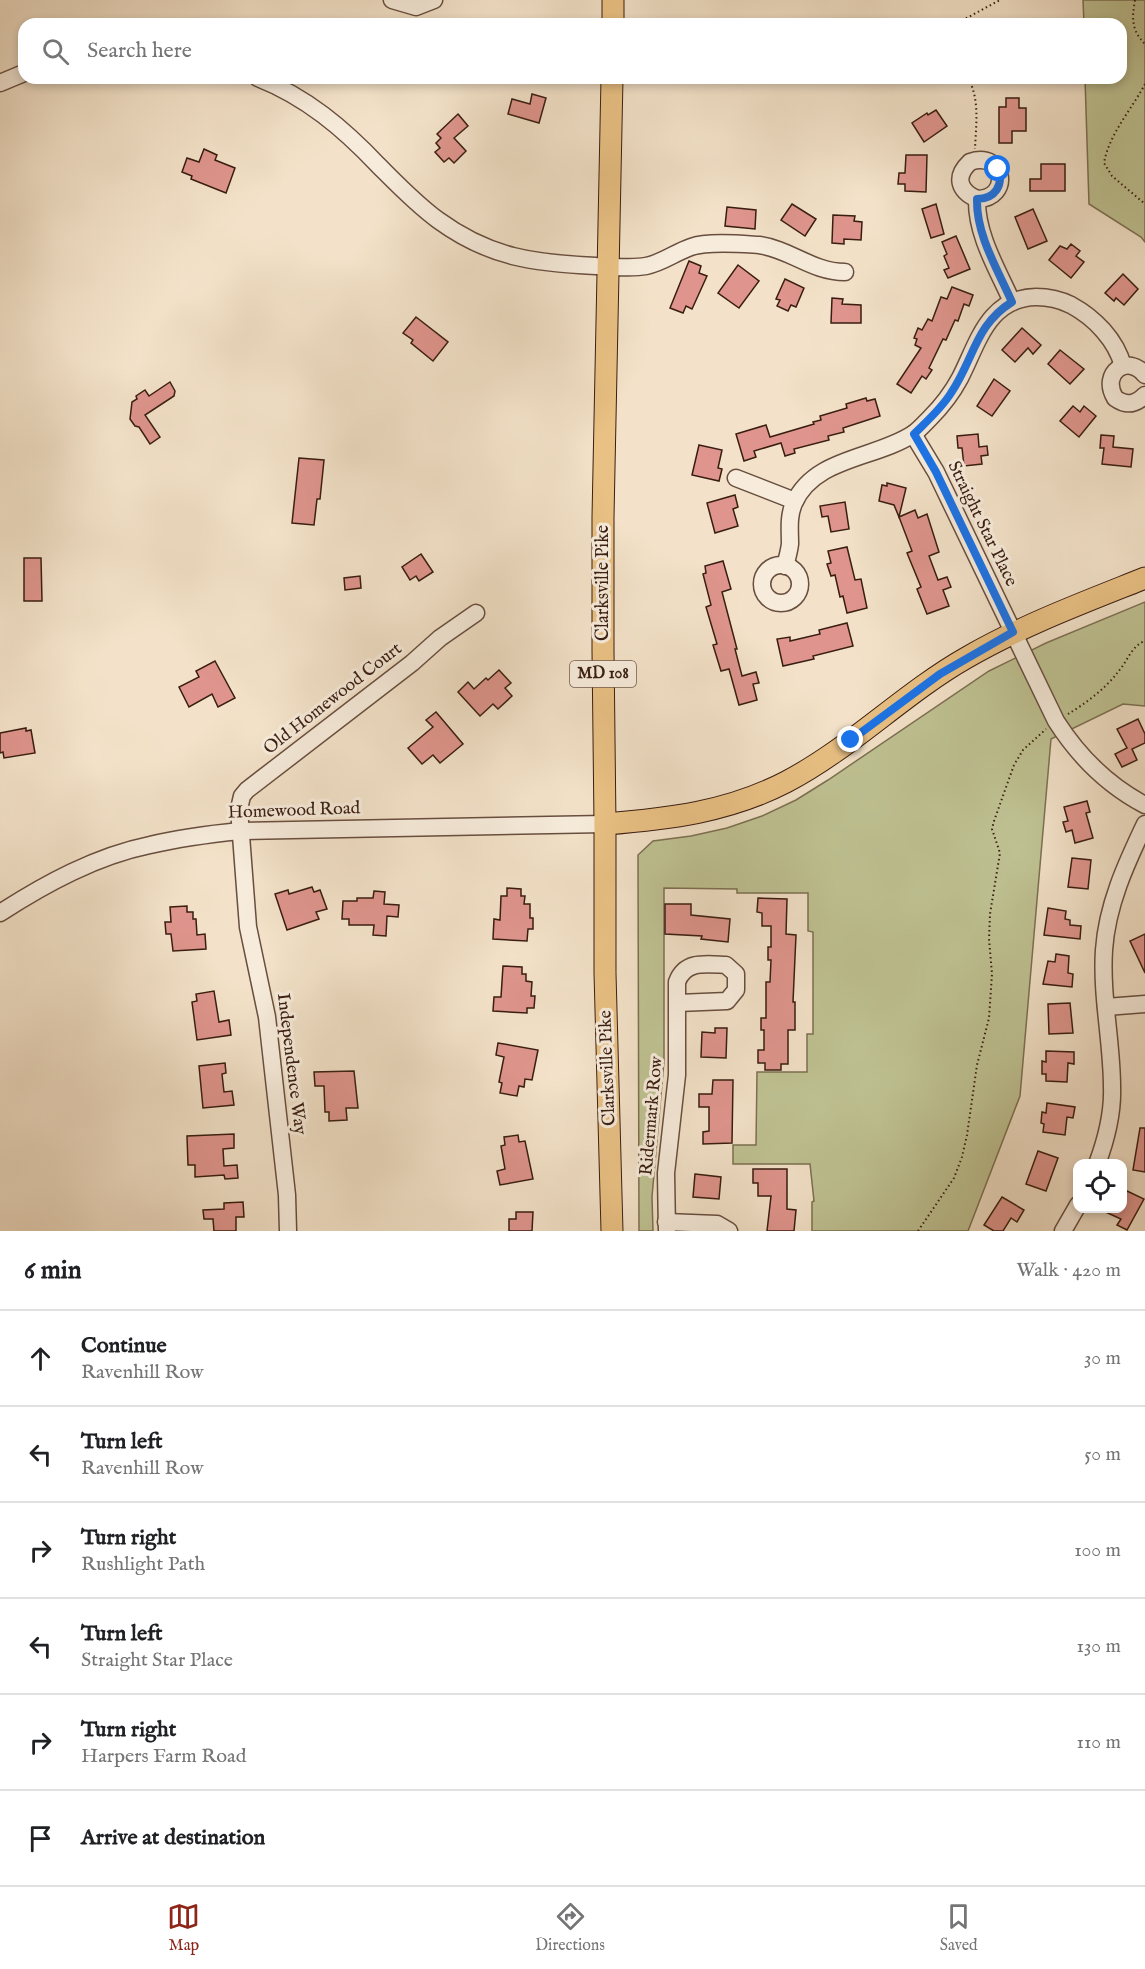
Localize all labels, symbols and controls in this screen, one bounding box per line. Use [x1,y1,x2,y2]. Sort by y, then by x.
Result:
search box [18,18,1127,84]
icon: search [39,35,72,68]
text: Search here [87,37,192,65]
route start [984,155,1010,181]
street label: Straight Star Place [942,457,1022,591]
street label: Clarksville Pike [592,525,615,641]
street label: Old Homewood Court [259,638,407,760]
road number: MD 108 [570,661,636,687]
route end [837,726,863,752]
street label: Homewood Road [227,797,361,825]
street label: Independence Way [271,992,311,1136]
street label: Clarksville Pike [594,1010,622,1126]
street label: Ridermark Row [635,1054,669,1177]
map controls [1073,1159,1127,1213]
button: locate [1073,1159,1127,1213]
text: 6 min [24,1254,82,1287]
text: Walk · 420 m [1016,1258,1121,1283]
text: Continue [81,1332,167,1360]
icon: ahead [24,1342,57,1375]
text: 30 m [1084,1346,1121,1371]
text: Ravenhill Row [81,1360,203,1385]
text: Turn left [81,1428,163,1456]
icon: left [24,1438,57,1471]
text: 50 m [1084,1442,1121,1467]
text: Ravenhill Row [81,1456,203,1481]
text: Turn right [81,1524,176,1552]
icon: right [24,1534,57,1567]
text: 100 m [1074,1538,1121,1563]
text: Rushlight Path [81,1552,205,1577]
text: Turn left [81,1620,163,1648]
icon: left [24,1630,57,1663]
text: 130 m [1076,1634,1121,1659]
text: Straight Star Place [81,1648,233,1673]
text: Turn right [81,1716,176,1744]
icon: right [24,1726,57,1759]
text: 110 m [1077,1730,1121,1755]
text: Harpers Farm Road [81,1744,246,1769]
icon: arrive [24,1822,57,1855]
text: Arrive at destination [81,1824,265,1852]
tab: Map [167,1900,200,1956]
tab: Directions [535,1900,605,1956]
tab: Saved [940,1900,978,1956]

